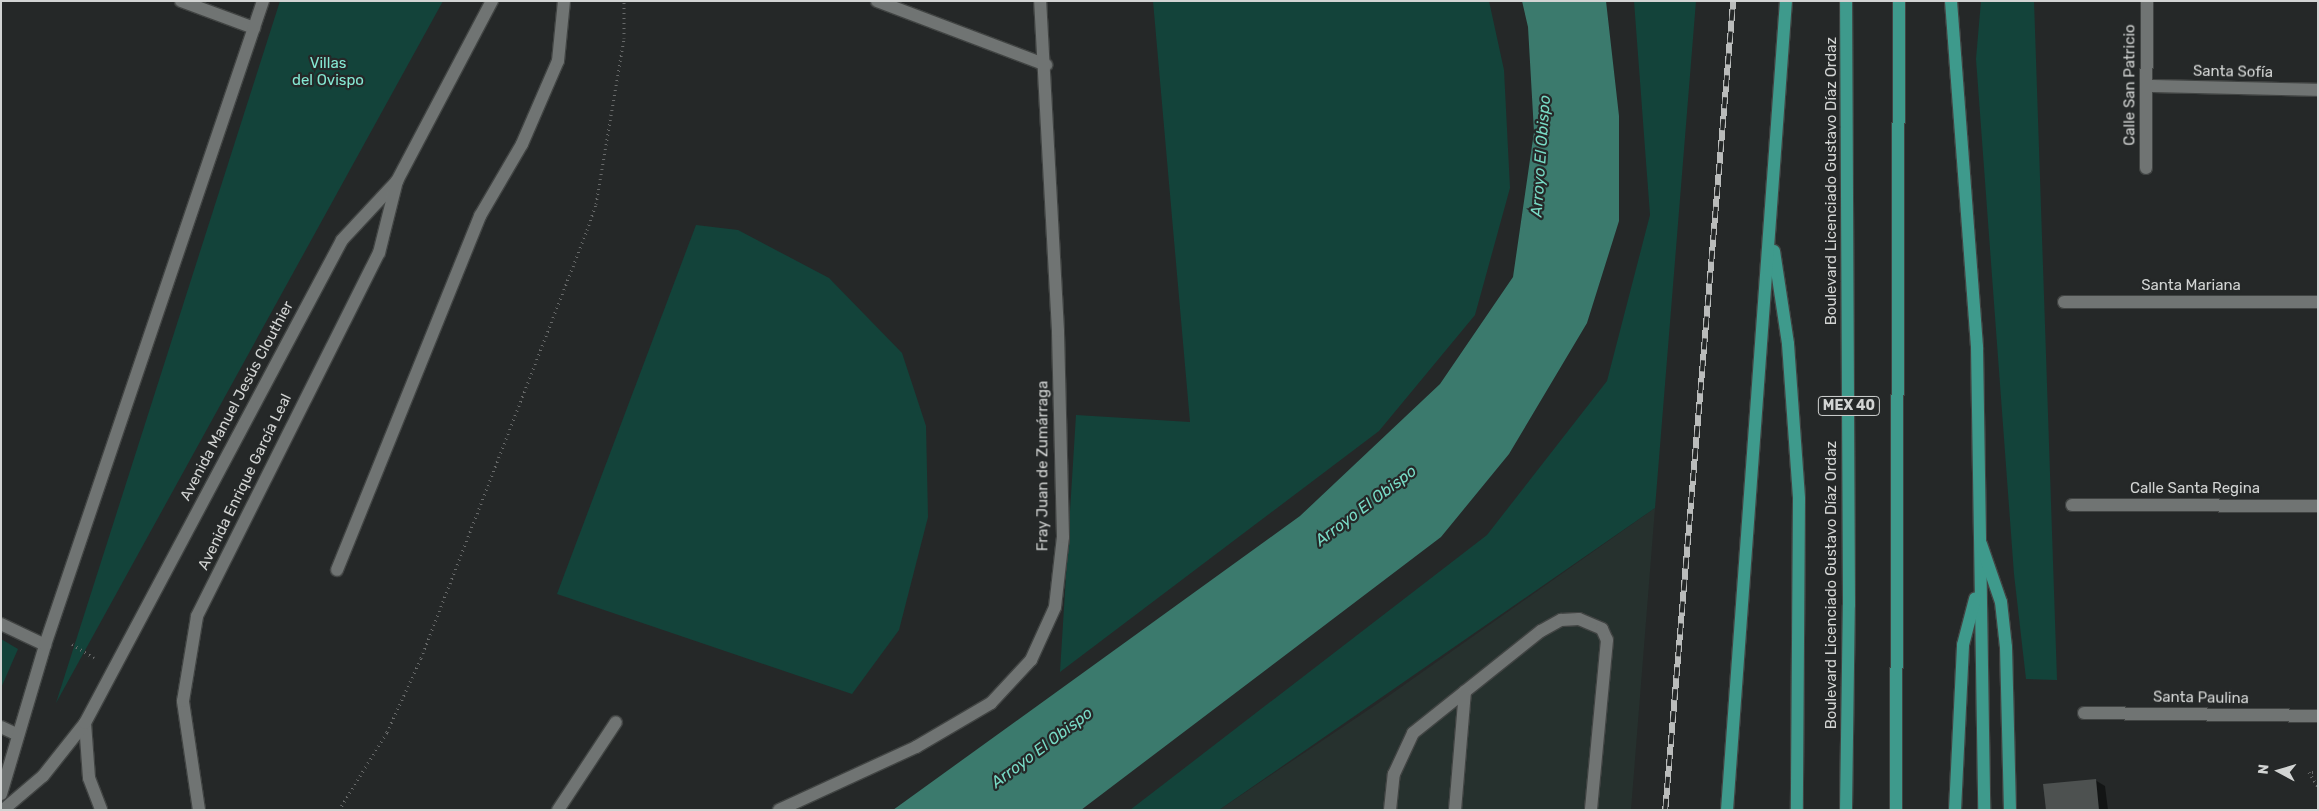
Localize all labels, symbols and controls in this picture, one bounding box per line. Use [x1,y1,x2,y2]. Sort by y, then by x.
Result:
street label: Calle San Patricio [2121,24,2139,146]
street label: Boulevard Licenciado Gustavo Díaz Ordaz [1823,37,1841,325]
park label: Villas del Ovispo [292,54,364,89]
street label: Santa Sofía [2193,62,2273,82]
water label: Arroyo El Obispo [1527,94,1555,218]
street label: Santa Mariana [2141,277,2241,295]
street label: Avenida Manuel Jesús Clouthier [177,298,297,504]
street label: Fray Juan de Zumárraga [1034,381,1052,551]
street label: Avenida Enrique García Leal [194,391,296,573]
road number: MEX 40 [1818,394,1880,418]
street label: Boulevard Licenciado Gustavo Díaz Ordaz [1823,441,1841,729]
water label: Arroyo El Obispo [1311,462,1421,550]
street label: Calle Santa Regina [2130,480,2260,498]
street label: Santa Paulina [2153,688,2249,708]
water label: Arroyo El Obispo [987,704,1097,792]
north arrow [2254,746,2304,796]
text: N [2255,763,2273,775]

